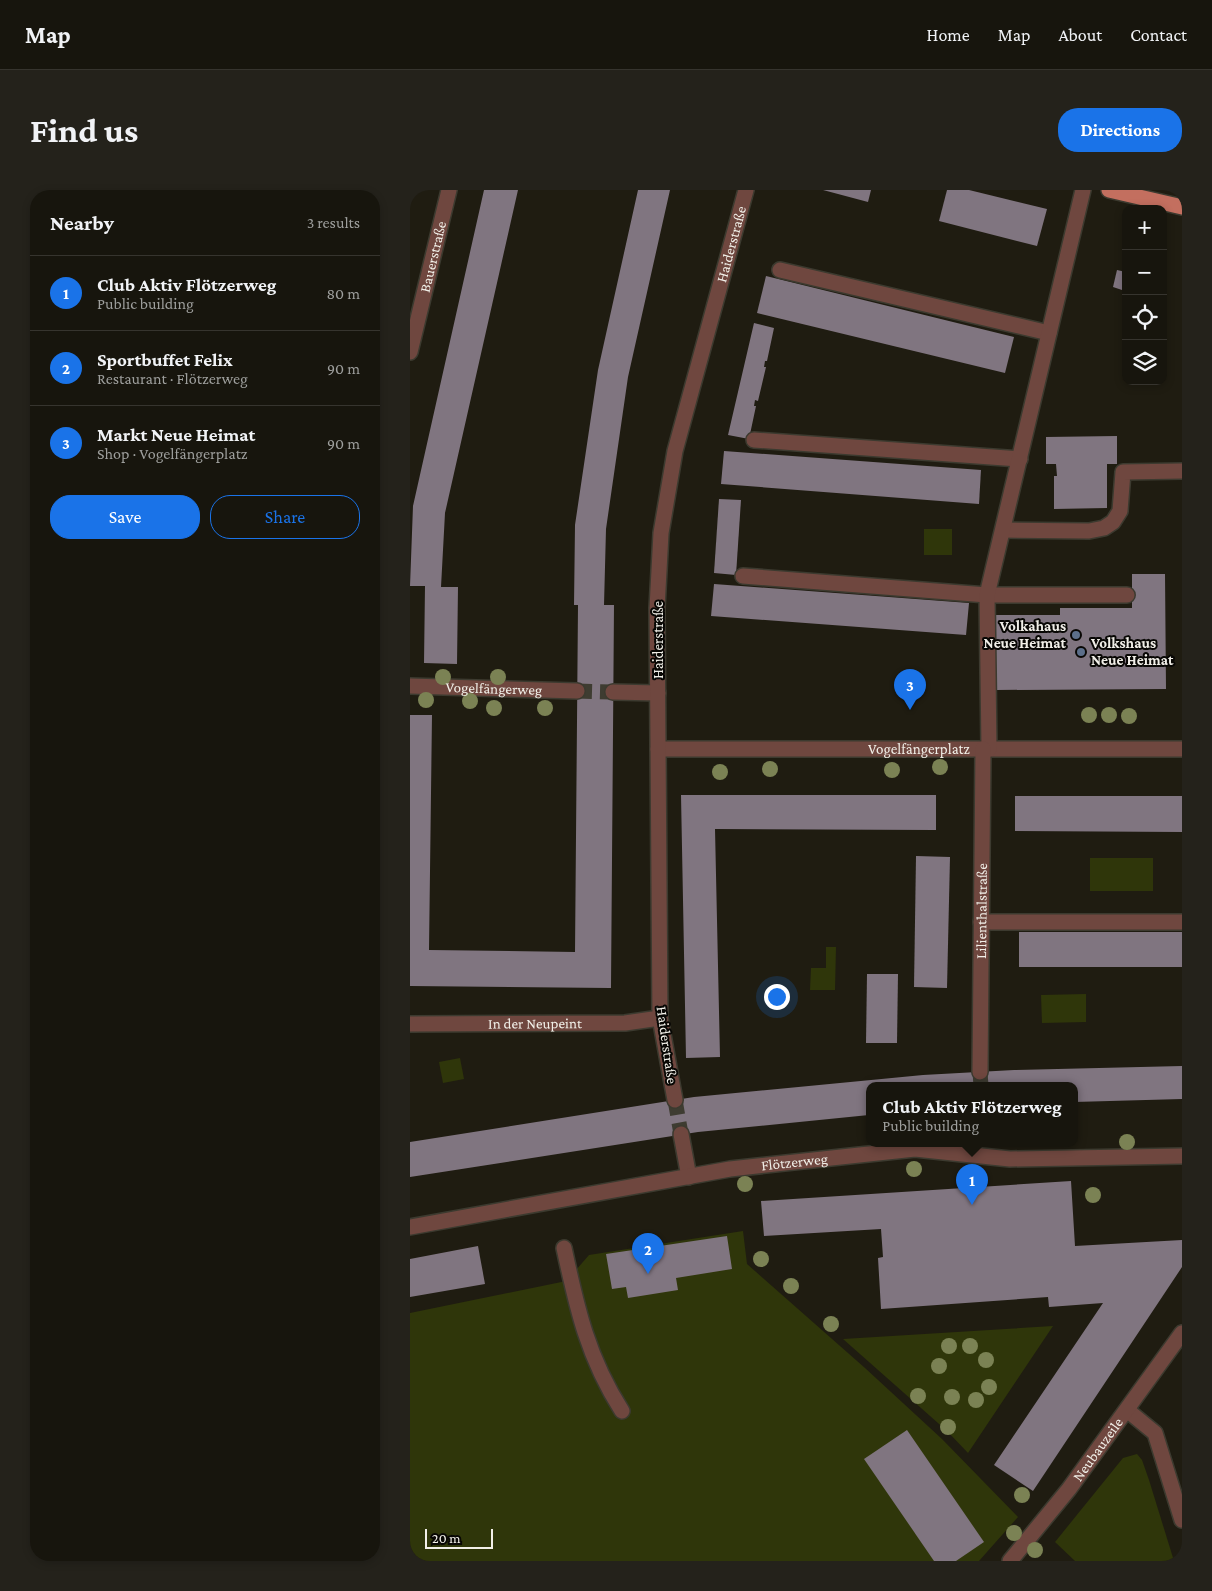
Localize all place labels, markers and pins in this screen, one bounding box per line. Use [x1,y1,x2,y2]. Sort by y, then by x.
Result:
place label: Volkahaus Neue Heimat [984,618,1067,651]
marker: Volkahaus Neue Heimat [1070,629,1082,641]
place label: Volkshaus Neue Heimat [1090,635,1174,668]
marker: Volkshaus Neue Heimat [1075,646,1087,658]
pin: 3 [894,669,926,710]
pin: 1 [956,1164,988,1205]
pin: 2 [632,1233,664,1274]

